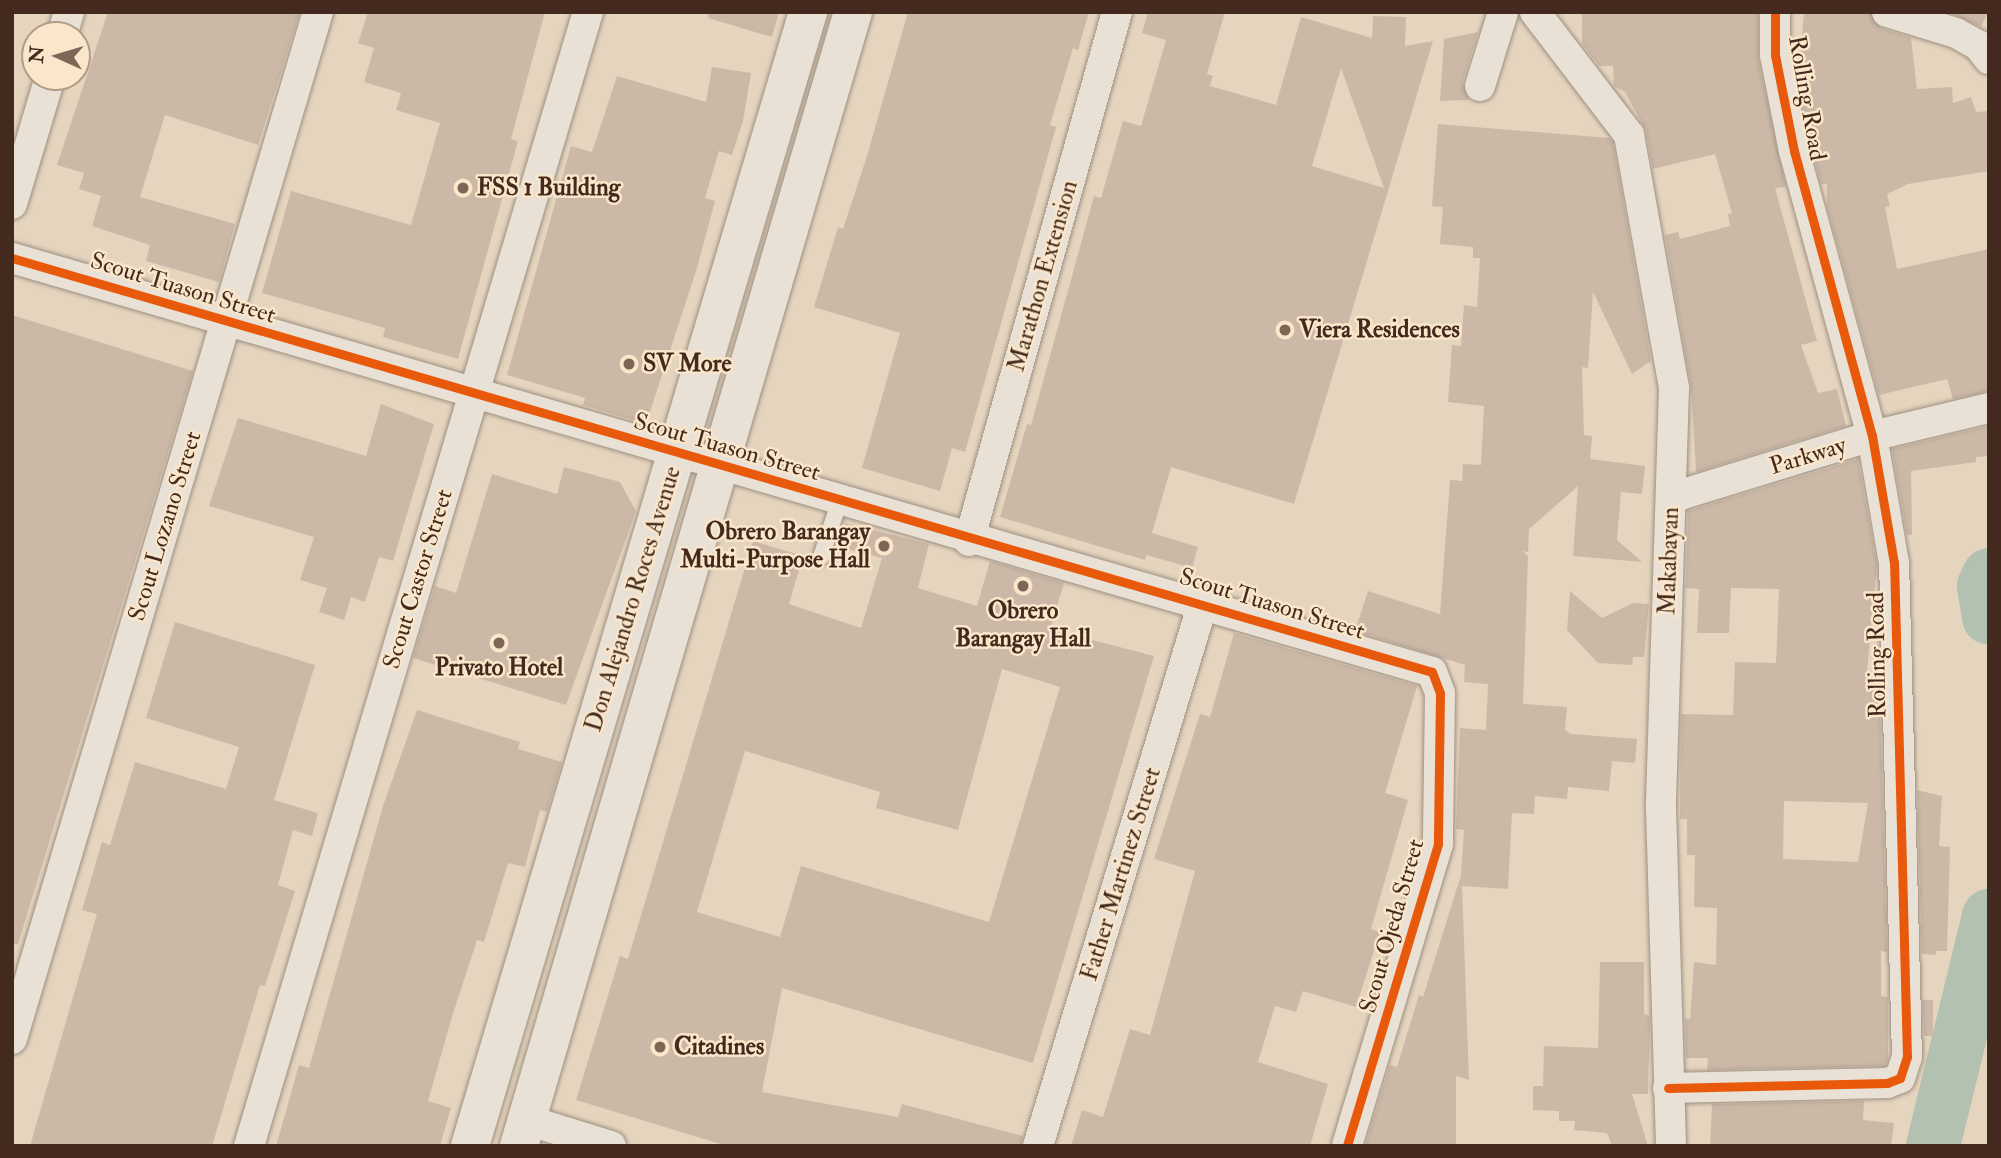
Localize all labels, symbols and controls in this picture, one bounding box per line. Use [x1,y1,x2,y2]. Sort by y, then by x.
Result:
north arrow [21,21,91,91]
street label: Rolling Road [1782,33,1832,163]
text: N [24,45,50,64]
place label: FSS 1 Building [477,174,620,202]
street label: Marathon Extension [1002,177,1084,375]
marker: FSS 1 Building [455,180,471,196]
street label: Scout Tuason Street [87,246,279,330]
place label: Viera Residences [1299,316,1460,344]
marker: Viera Residences [1277,322,1293,338]
place label: SV More [643,350,732,378]
marker: SV More [621,356,637,372]
street label: Scout Tuason Street [631,407,823,487]
street label: Scout Lozano Street [122,428,208,624]
street label: Parkway [1766,431,1850,481]
street label: Don Alejandro Roces Avenue [579,463,687,735]
street label: Scout Castor Street [377,486,459,672]
street label: Makabayan [1653,506,1685,616]
place label: Obrero Barangay Multi-Purpose Hall [680,518,870,574]
marker: Obrero Barangay Multi-Purpose Hall [876,538,892,554]
street label: Scout Tuason Street [1176,562,1368,646]
marker: Obrero Barangay Hall [1015,578,1031,594]
street label: Rolling Road [1861,592,1893,718]
place label: Obrero Barangay Hall [955,597,1091,653]
marker: Privato Hotel [491,635,507,651]
place label: Privato Hotel [435,654,563,682]
street label: Father Martinez Street [1075,764,1167,984]
street label: Scout Ojeda Street [1353,836,1431,1016]
place label: Citadines [674,1033,764,1061]
marker: Citadines [652,1039,668,1055]

